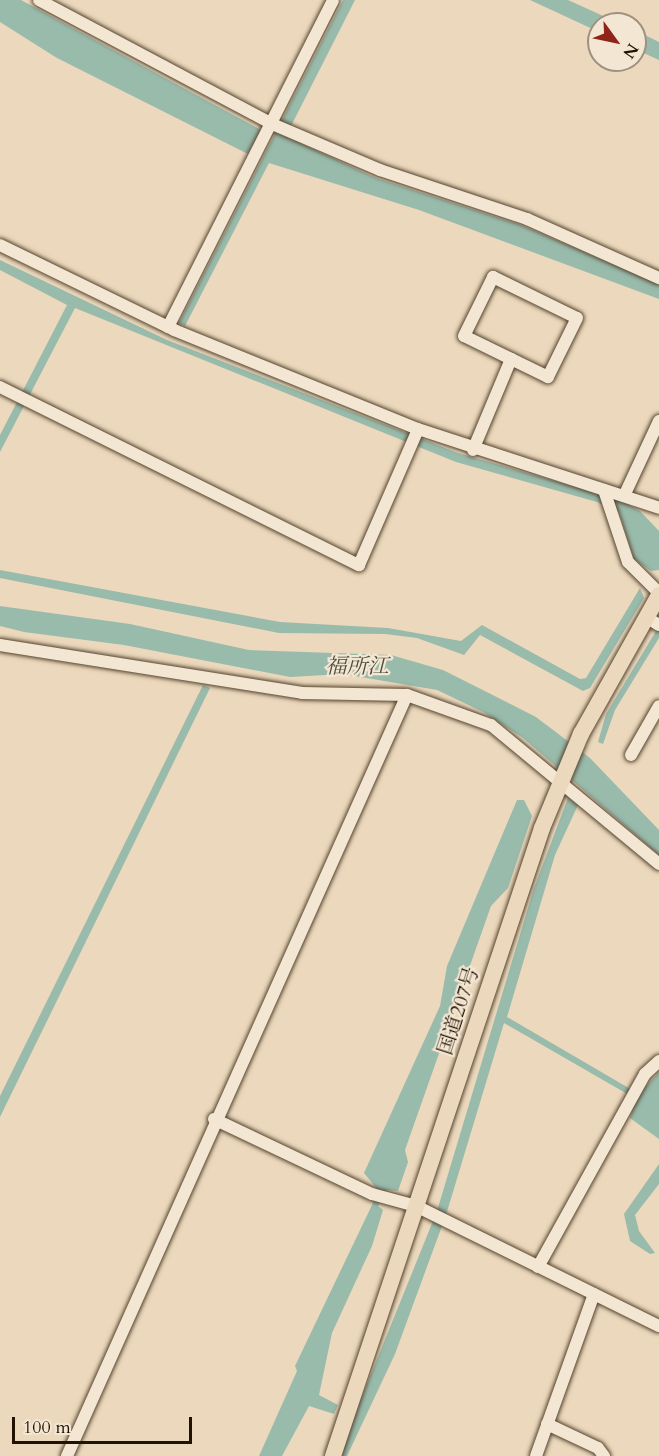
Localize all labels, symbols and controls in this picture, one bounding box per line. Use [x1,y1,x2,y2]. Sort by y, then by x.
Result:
north arrow [587,12,647,72]
text: N [617,39,643,63]
water label: 福所江 [326,654,388,680]
street label: 国道207号 [433,964,483,1058]
scale bar [15,1405,195,1443]
text: 100 m [23,1415,71,1440]

